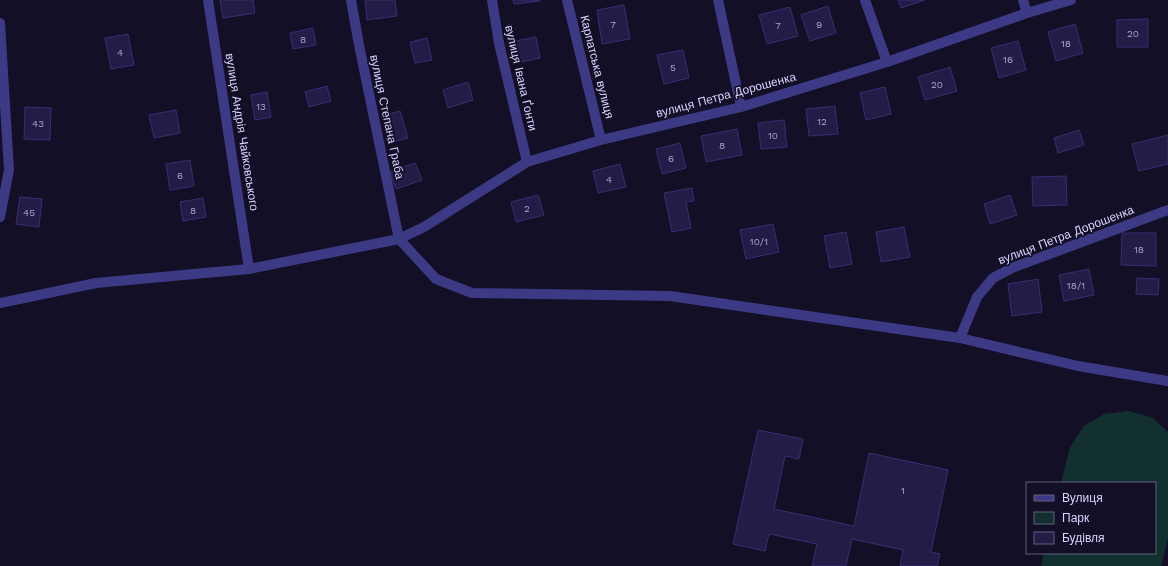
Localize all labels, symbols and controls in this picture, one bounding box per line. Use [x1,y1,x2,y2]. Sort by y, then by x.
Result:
street label: Карпатська вулиця [577,14,617,120]
house number: 7 [610,19,616,30]
house number: 9 [816,19,822,30]
house number: 7 [775,20,781,31]
street label: вулиця Івана Ґонти [502,24,541,132]
house number: 20 [1127,28,1139,39]
house number: 8 [300,34,306,45]
house number: 18 [1061,38,1071,49]
house number: 4 [117,47,123,58]
street label: вулиця Андрія Чайковського [223,52,261,212]
street label: вулиця Степана Граба [367,54,407,181]
house number: 16 [1003,54,1013,65]
house number: 5 [670,62,676,73]
street label: вулиця Петра Дорошенка [655,69,798,120]
house number: 20 [931,79,943,90]
house number: 13 [256,101,266,112]
house number: 12 [817,116,827,127]
house number: 43 [32,118,44,129]
house number: 10 [768,130,778,141]
house number: 8 [719,140,725,151]
house number: 6 [668,153,674,164]
house number: 6 [177,170,183,181]
house number: 4 [606,174,612,185]
house number: 2 [524,203,530,214]
street label: вулиця Петра Дорошенка [996,203,1136,267]
house number: 8 [190,205,196,216]
house number: 45 [23,207,35,218]
house number: 10/1 [750,236,768,247]
house number: 18 [1134,244,1144,255]
house number: 18/1 [1067,280,1085,291]
legend [1026,482,1156,554]
house number: 1 [901,485,905,496]
text: Вулиця [1062,491,1103,505]
text: Парк [1062,511,1090,525]
text: Будівля [1062,531,1104,545]

